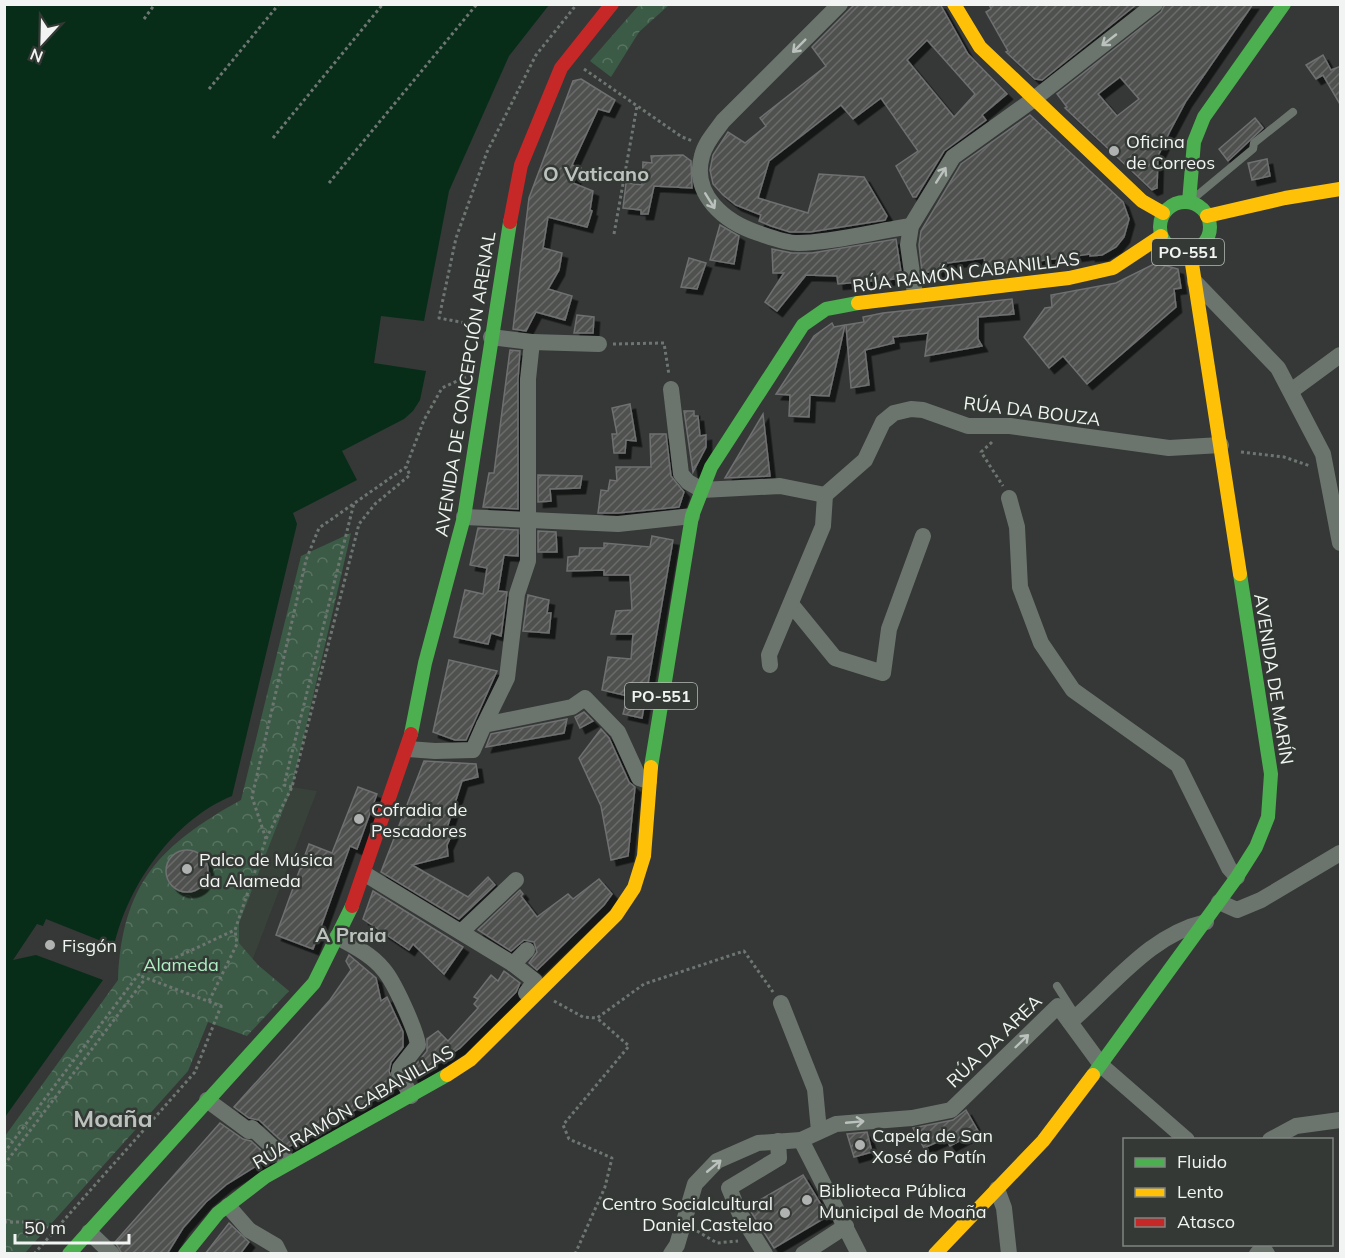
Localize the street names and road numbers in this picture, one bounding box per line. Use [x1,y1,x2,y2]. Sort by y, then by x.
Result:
street label: AVENIDA DE CONCEPCIÓN ARENAL [429,229,501,538]
road number: PO-551 [1152,239,1224,265]
street label: RÚA RAMÓN CABANILLAS [851,247,1081,297]
street label: RÚA DA BOUZA [962,391,1102,431]
street label: AVENIDA DE MARÍN [1249,592,1299,766]
road number: PO-551 [625,683,697,709]
street label: RÚA DA AREA [941,990,1047,1092]
street label: RÚA RAMÓN CABANILLAS [248,1040,458,1174]

